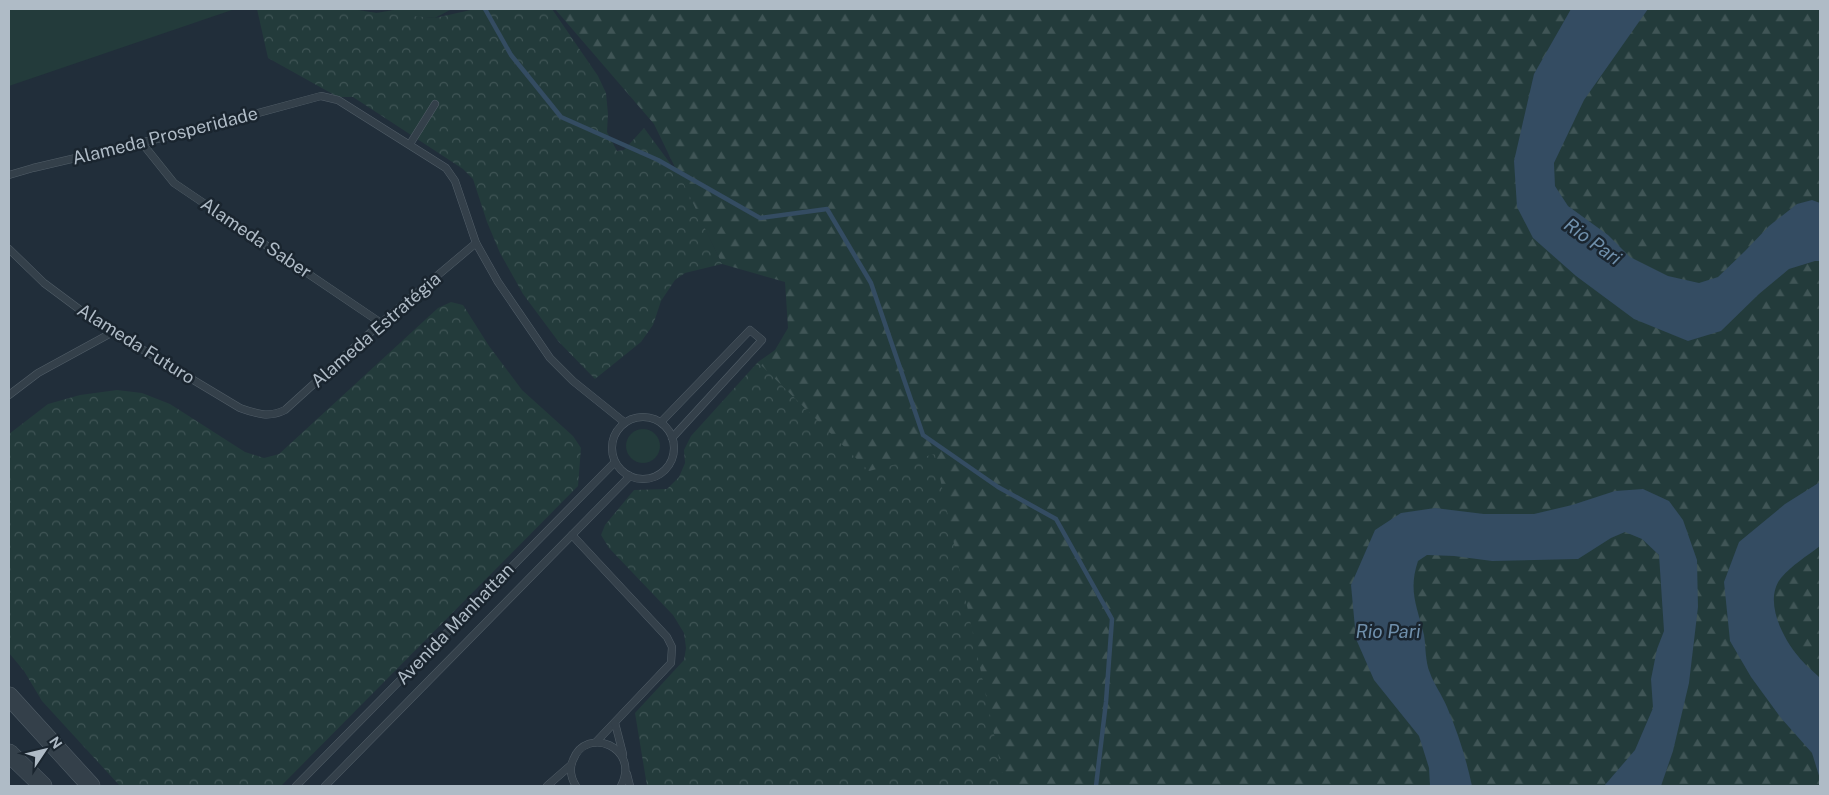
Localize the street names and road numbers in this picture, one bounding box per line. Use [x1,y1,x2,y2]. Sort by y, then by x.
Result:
street label: Alameda Prosperidade [70,102,260,169]
street label: Alameda Saber [197,193,316,282]
street label: Alameda Estratégia [307,268,445,392]
street label: Alameda Futuro [74,299,199,388]
street label: Avenida Manhattan [391,559,518,689]

